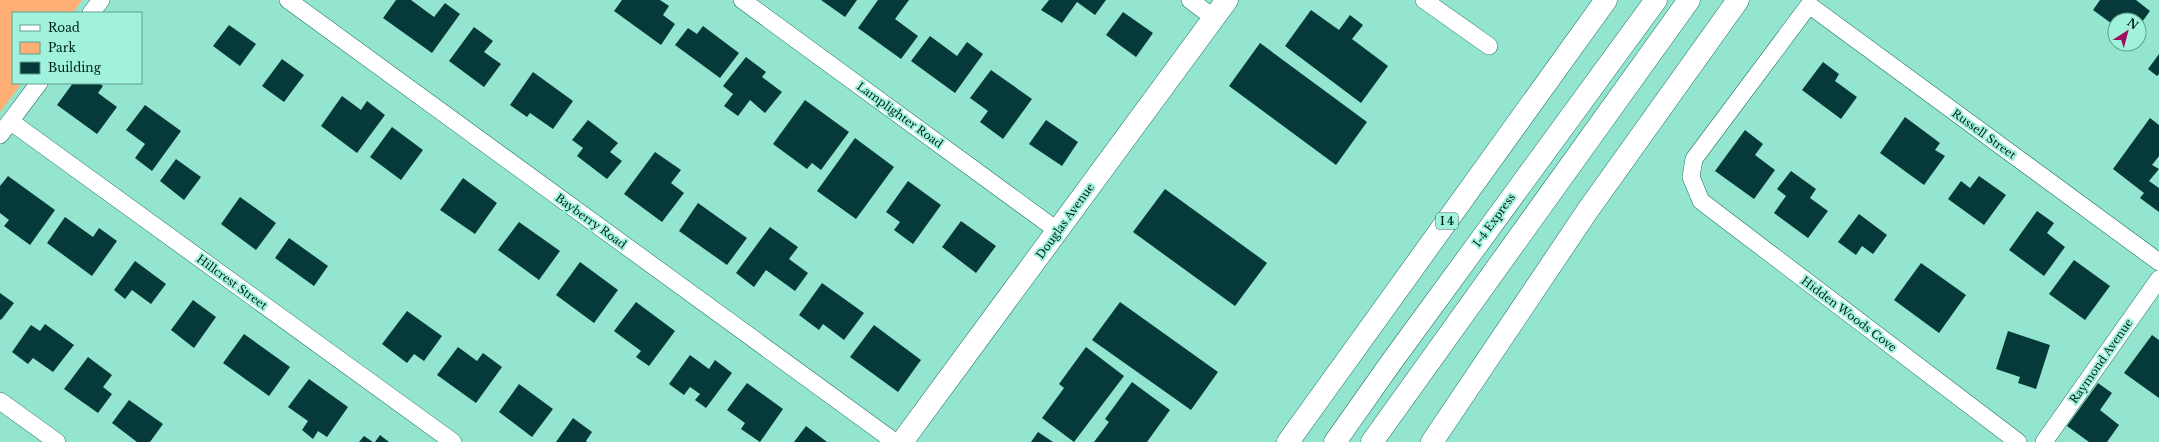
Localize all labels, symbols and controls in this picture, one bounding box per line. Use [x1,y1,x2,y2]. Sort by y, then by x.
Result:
legend [12,12,142,84]
north arrow [2107,12,2147,52]
text: N [2125,15,2142,33]
text: Road [48,20,80,35]
text: Park [48,40,76,55]
text: Building [48,60,102,75]
street label: Lamplighter Road [854,79,946,151]
street label: Russell Street [1949,106,2019,162]
street label: Douglas Avenue [1033,180,1097,262]
street label: Bayberry Road [553,191,630,252]
street label: I-4 Express [1470,191,1518,249]
road number: I 4 [1436,213,1458,229]
street label: Hillcrest Street [194,252,271,313]
street label: Hidden Woods Cove [1798,274,1900,354]
street label: Raymond Avenue [2067,316,2135,406]

